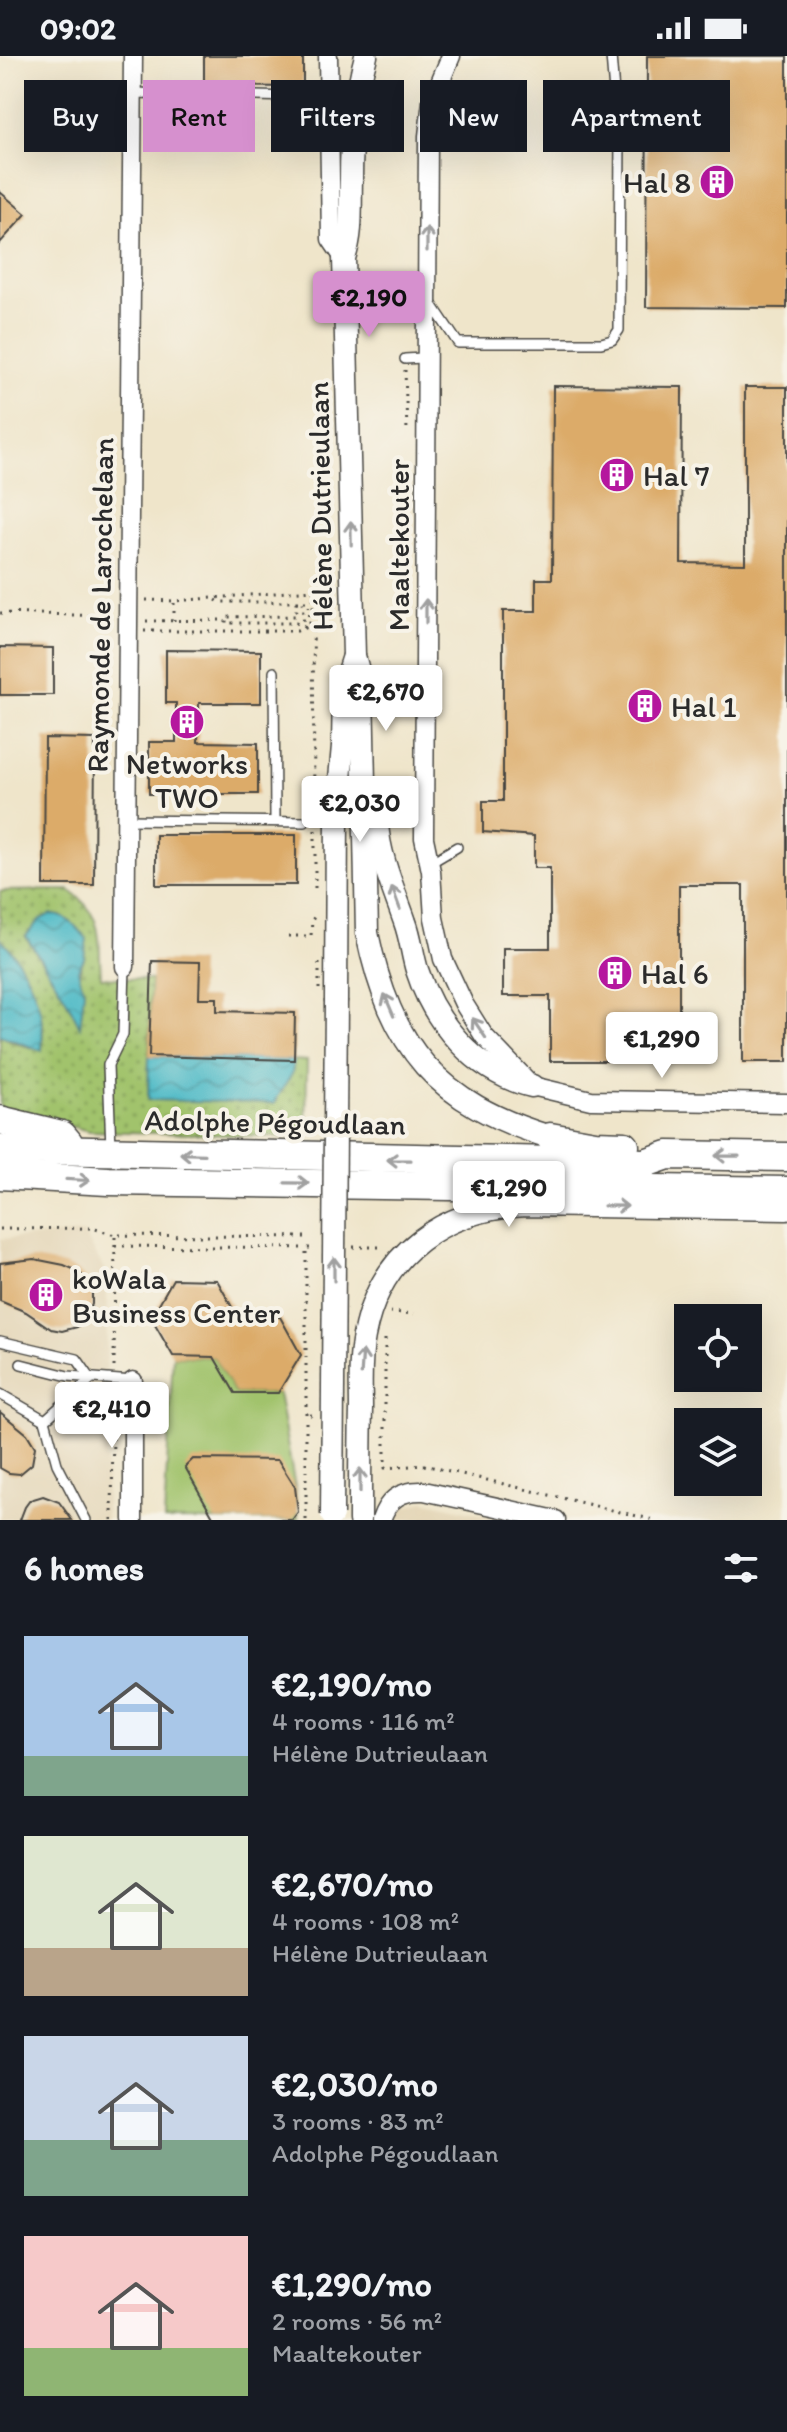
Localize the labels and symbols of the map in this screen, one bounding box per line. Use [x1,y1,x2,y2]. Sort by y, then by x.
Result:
building icon: Hal 8 [698,163,736,201]
place label: Hal 8 [623,164,691,201]
one-way arrow [419,226,435,253]
pin: €2,190 [304,271,434,339]
street label: Hélène Dutrieulaan [299,381,341,631]
street label: Raymonde de Larochelaan [79,437,121,773]
building icon: Hal 7 [598,456,636,494]
place label: Hal 7 [643,457,710,494]
street label: Maaltekouter [380,458,417,631]
one-way arrow [344,520,359,547]
one-way arrow [418,598,433,625]
pin: €2,670 [321,665,451,733]
building icon: Hal 1 [626,687,664,725]
place label: Hal 1 [671,688,737,725]
building icon: Networks TWO [168,703,206,741]
place label: Networks TWO [126,745,248,816]
pin: €2,030 [295,776,425,844]
one-way arrow [388,886,403,911]
building icon: Hal 6 [596,954,634,992]
place label: Hal 6 [641,955,709,992]
one-way arrow [380,993,395,1017]
pin: €1,290 [597,1012,727,1080]
one-way arrow [471,1018,488,1040]
street label: Adolphe Pégoudlaan [144,1101,406,1143]
one-way arrow [179,1147,206,1162]
one-way arrow [714,1148,741,1164]
one-way arrow [386,1152,413,1167]
pin: €1,290 [444,1161,574,1229]
one-way arrow [64,1172,91,1187]
one-way arrow [283,1175,310,1191]
one-way arrow [602,1198,629,1214]
one-way arrow [326,1256,341,1283]
place label: koWala Business Center [72,1260,280,1331]
building icon: koWala Business Center [27,1276,65,1314]
one-way arrow [355,1349,370,1376]
pin: €2,410 [47,1382,177,1450]
one-way arrow [352,1467,368,1494]

